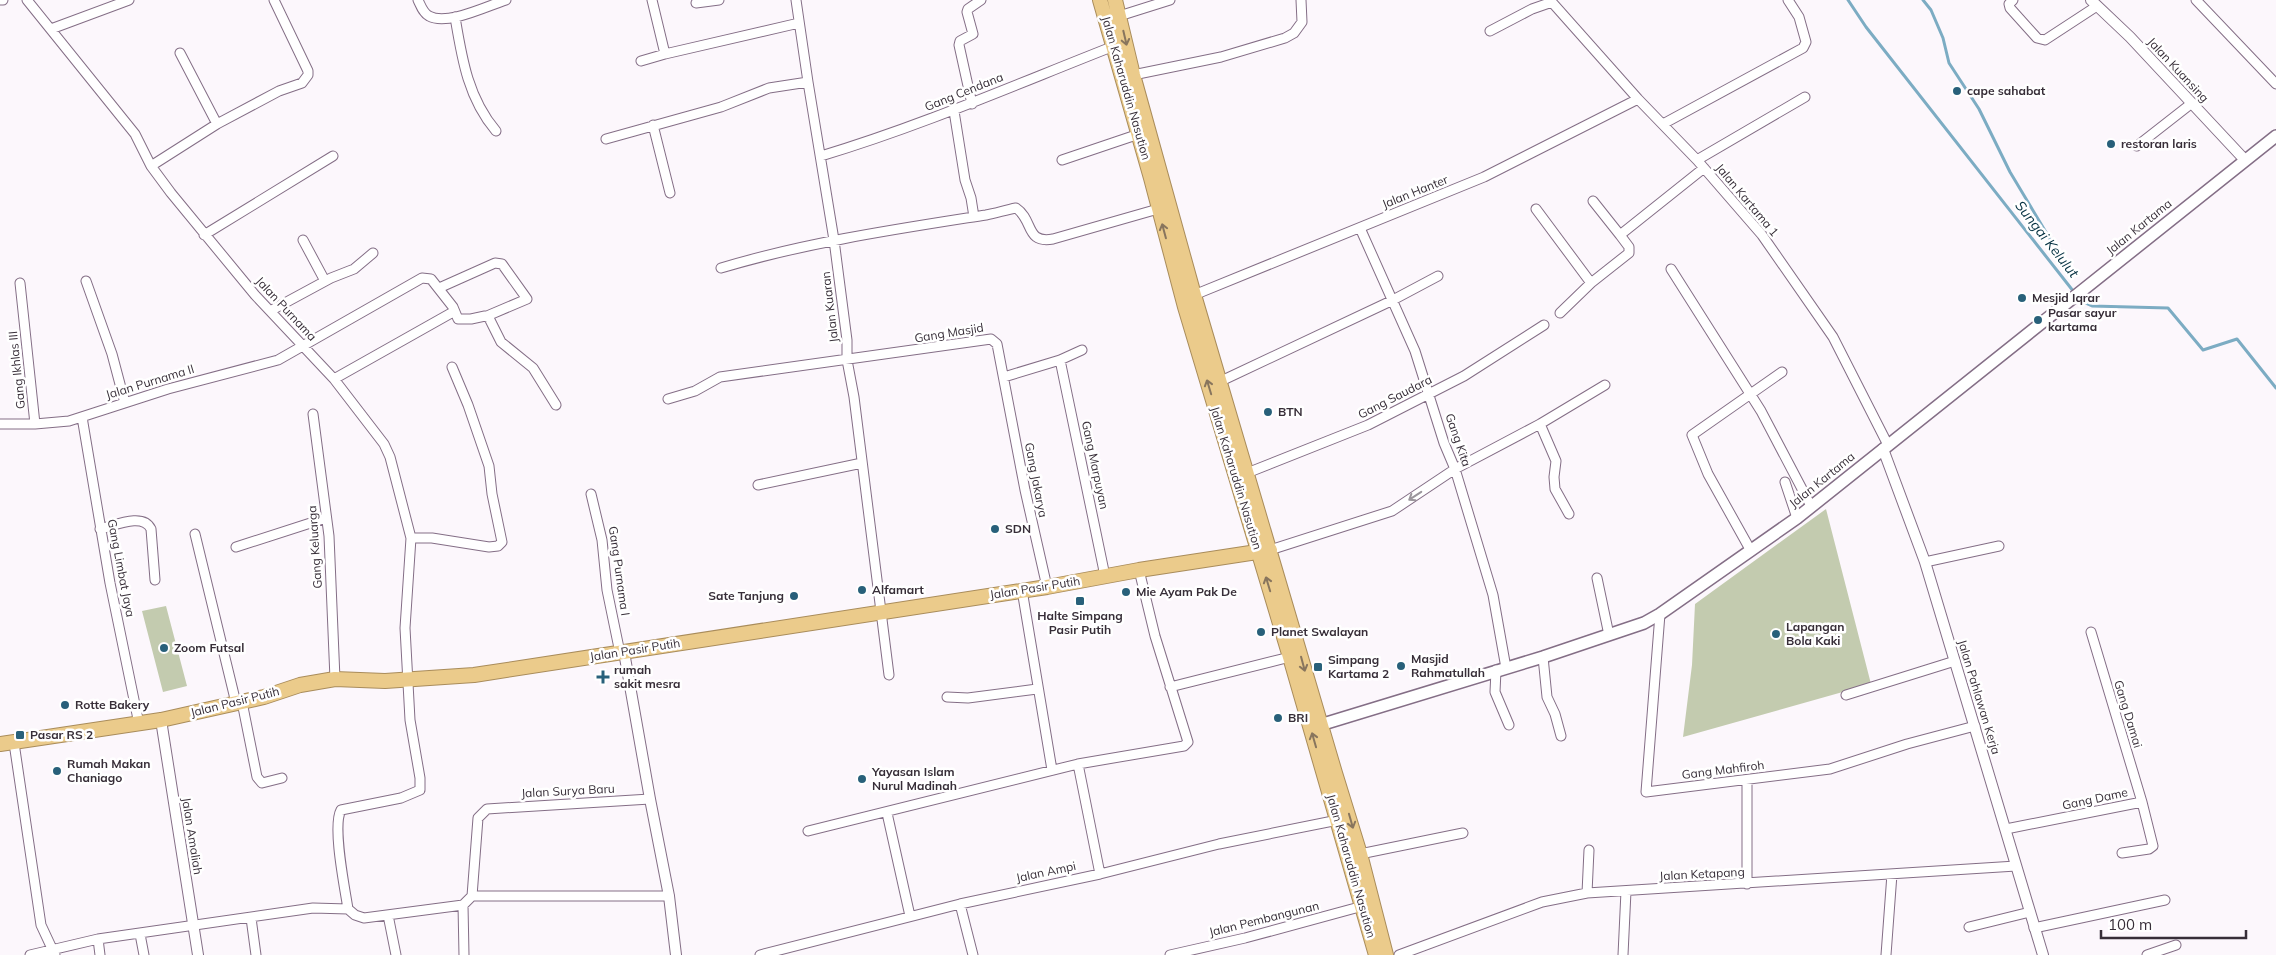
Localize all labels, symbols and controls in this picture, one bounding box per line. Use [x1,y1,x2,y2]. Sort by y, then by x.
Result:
street label: Jalan Kaharuddin Nasution [1099,14,1154,162]
one-way arrow [1121,29,1130,45]
street label: Jalan Kuansing [2145,34,2212,105]
street label: Gang Cendana [922,69,1005,114]
place label: cape sahabat [1967,83,2046,98]
marker: cape sahabat [1951,85,1963,97]
place label: restoran laris [2121,136,2197,151]
marker: restoran laris [2105,138,2117,150]
street label: Jalan Kartama 1 [1713,160,1782,239]
street label: Jalan Hanter [1380,171,1451,212]
street label: Jalan Kartama [2103,196,2174,258]
water label: Sungai Kelulut [2011,197,2083,282]
one-way arrow [1159,224,1168,240]
street label: Jalan Kuaran [818,271,841,343]
street label: Jalan Purnama [253,273,320,344]
place label: Mesjid Iqrar [2032,290,2100,305]
marker: Mesjid Iqrar [2016,292,2028,304]
place label: Pasar sayur kartama [2048,305,2117,334]
marker: Pasar sayur kartama [2032,314,2044,326]
street label: Gang Masjid [913,320,985,345]
street label: Gang Ikhlas III [5,330,28,410]
street label: Jalan Purnama II [104,361,196,402]
street label: Gang Saudara [1355,372,1434,422]
one-way arrow [1203,380,1213,396]
street label: Jalan Kaharuddin Nasution [1208,404,1265,551]
place label: BTN [1278,404,1303,419]
marker: BTN [1262,406,1274,418]
street label: Gang Kita [1442,411,1475,468]
street label: Gang Marpuyan [1079,419,1112,510]
street label: Gang Jakarya [1022,441,1051,519]
street label: Jalan Kartama [1786,449,1857,511]
one-way arrow [1408,492,1422,502]
street label: Gang Keluarga [304,505,325,589]
street label: Gang Limbat Jaya [105,518,138,618]
place label: SDN [1005,521,1031,536]
marker: SDN [989,523,1001,535]
street label: Gang Purnama I [606,525,633,617]
street label: Jalan Pasir Putih [989,573,1081,602]
one-way arrow [1263,576,1273,592]
place label: Alfamart [872,582,924,597]
marker: Alfamart [856,584,868,596]
place label: Mie Ayam Pak De [1136,584,1237,599]
marker: Mie Ayam Pak De [1120,586,1132,598]
place label: Sate Tanjung [708,588,784,603]
marker: Sate Tanjung [788,590,800,602]
marker: Halte Simpang Pasir Putih [1074,595,1086,607]
place label: Halte Simpang Pasir Putih [1037,608,1123,637]
place label: Lapangan Bola Kaki [1786,619,1844,648]
place label: Planet Swalayan [1271,624,1368,639]
marker: Planet Swalayan [1255,626,1267,638]
marker: Lapangan Bola Kaki [1770,628,1782,640]
street label: Jalan Pasir Putih [589,635,681,664]
street label: Jalan Pahlawan Kerja [1955,638,2004,756]
place label: Zoom Futsal [174,640,244,655]
marker: Zoom Futsal [158,642,170,654]
place label: Masjid Rahmatullah [1411,651,1485,680]
place label: Simpang Kartama 2 [1328,652,1389,681]
one-way arrow [1299,655,1309,671]
marker: Masjid Rahmatullah [1395,660,1407,672]
marker: Simpang Kartama 2 [1312,661,1324,673]
place label: rumah sakit mesra [614,662,681,691]
marker: rumah sakit mesra [596,670,610,684]
street label: Gang Damai [2111,678,2146,750]
street label: Jalan Pasir Putih [189,683,281,720]
place label: Rotte Bakery [75,697,150,712]
marker: Rotte Bakery [59,699,71,711]
place label: BRI [1288,710,1308,725]
marker: BRI [1272,712,1284,724]
place label: Pasar RS 2 [30,727,93,742]
marker: Pasar RS 2 [14,729,26,741]
one-way arrow [1308,733,1318,749]
place label: Rumah Makan Chaniago [67,756,150,785]
street label: Gang Mahfiroh [1681,757,1765,782]
place label: Yayasan Islam Nurul Madinah [871,764,957,793]
marker: Rumah Makan Chaniago [51,765,63,777]
marker: Yayasan Islam Nurul Madinah [856,773,868,785]
street label: Jalan Surya Baru [521,781,615,800]
street label: Gang Dame [2061,784,2129,813]
street label: Jalan Kaharuddin Nasution [1324,792,1379,940]
street label: Jalan Amaliah [179,796,206,876]
one-way arrow [1346,813,1356,829]
street label: Jalan Ampi [1015,858,1077,885]
street label: Jalan Ketapang [1659,864,1745,883]
street label: Jalan Pembangunan [1207,898,1320,939]
scale bar [2101,908,2246,940]
text: 100 m [2108,915,2152,934]

